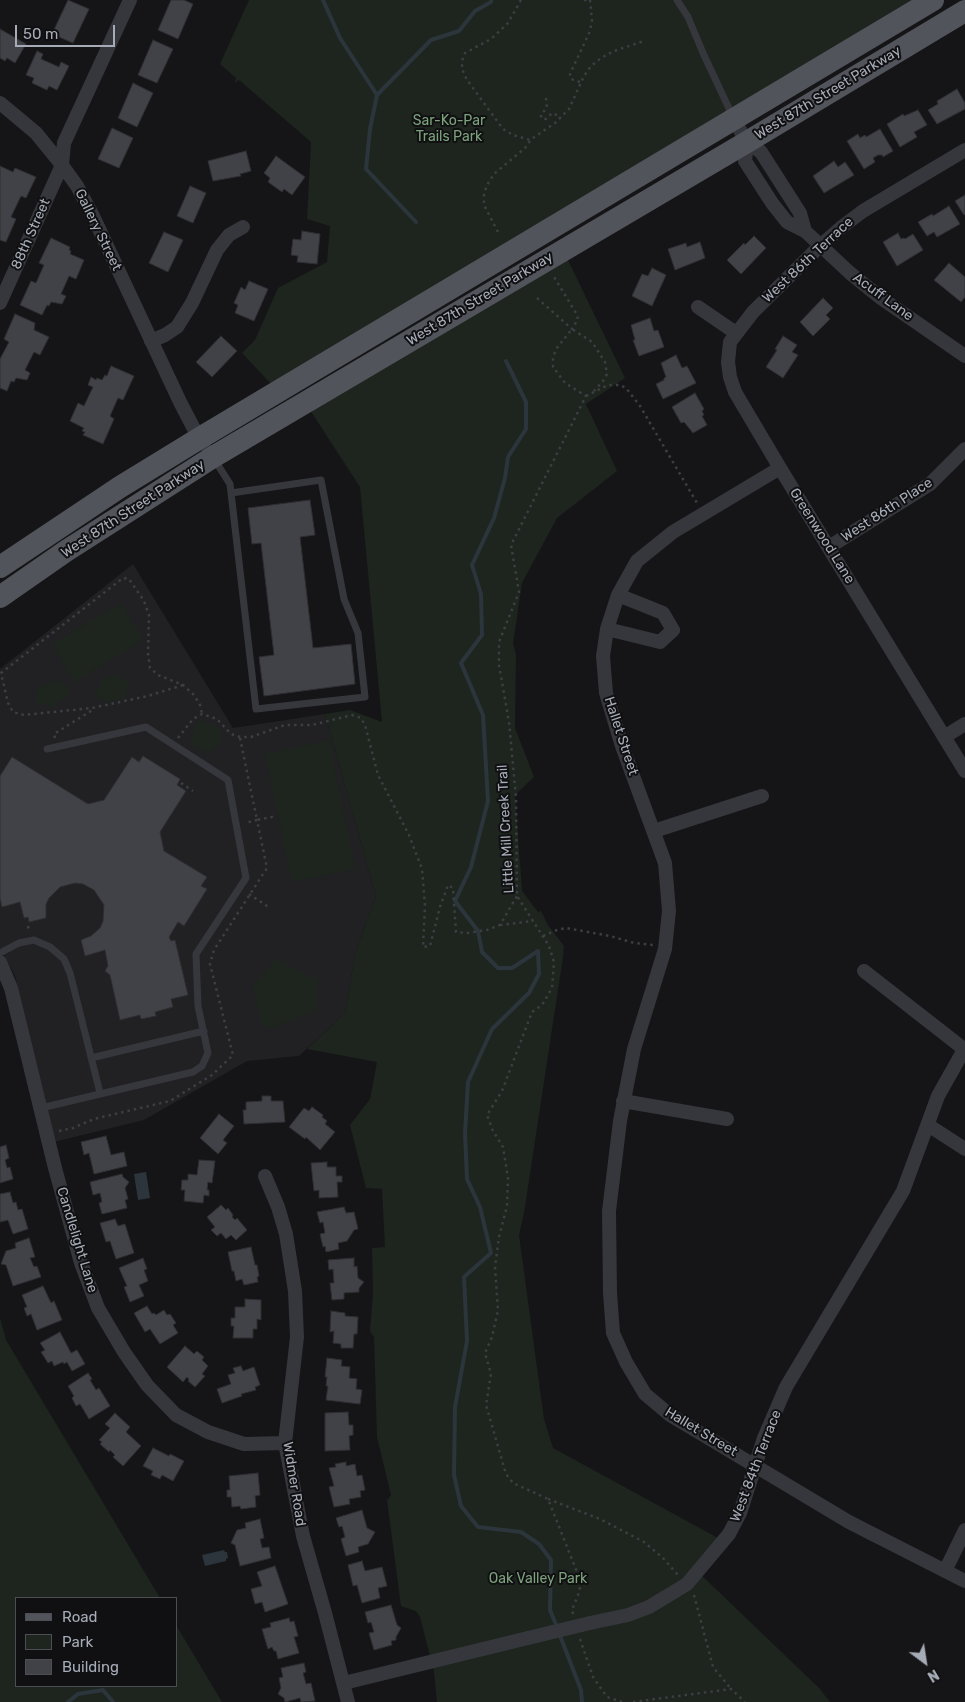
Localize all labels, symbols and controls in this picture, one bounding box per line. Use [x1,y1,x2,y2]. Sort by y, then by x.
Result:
scale bar [18,15,118,47]
text: 50 m [23,25,58,43]
street label: West 87th Street Parkway [752,43,904,143]
park label: Sar-Ko-Par Trails Park [413,113,485,146]
street label: Gallery Street [71,186,125,274]
street label: 88th Street [8,196,54,272]
street label: West 86th Terrace [759,214,857,306]
street label: West 87th Street Parkway [404,249,556,349]
street label: Acuff Lane [850,269,916,325]
street label: West 87th Street Parkway [58,456,208,562]
street label: West 86th Place [838,474,936,546]
street label: Greenwood Lane [786,485,858,587]
street label: Hallet Street [600,695,642,777]
street label: Little Mill Creek Trail [494,764,518,894]
street label: Candlelight Lane [53,1185,101,1295]
street label: Hallet Street [662,1404,740,1460]
street label: West 84th Terrace [727,1408,785,1524]
street label: Widmer Road [279,1441,309,1527]
park label: Oak Valley Park [489,1571,587,1587]
legend [15,1597,178,1687]
text: Road [62,1608,98,1626]
text: Park [62,1633,93,1651]
north arrow [900,1637,950,1687]
text: Building [62,1658,119,1676]
text: N [924,1665,942,1685]

